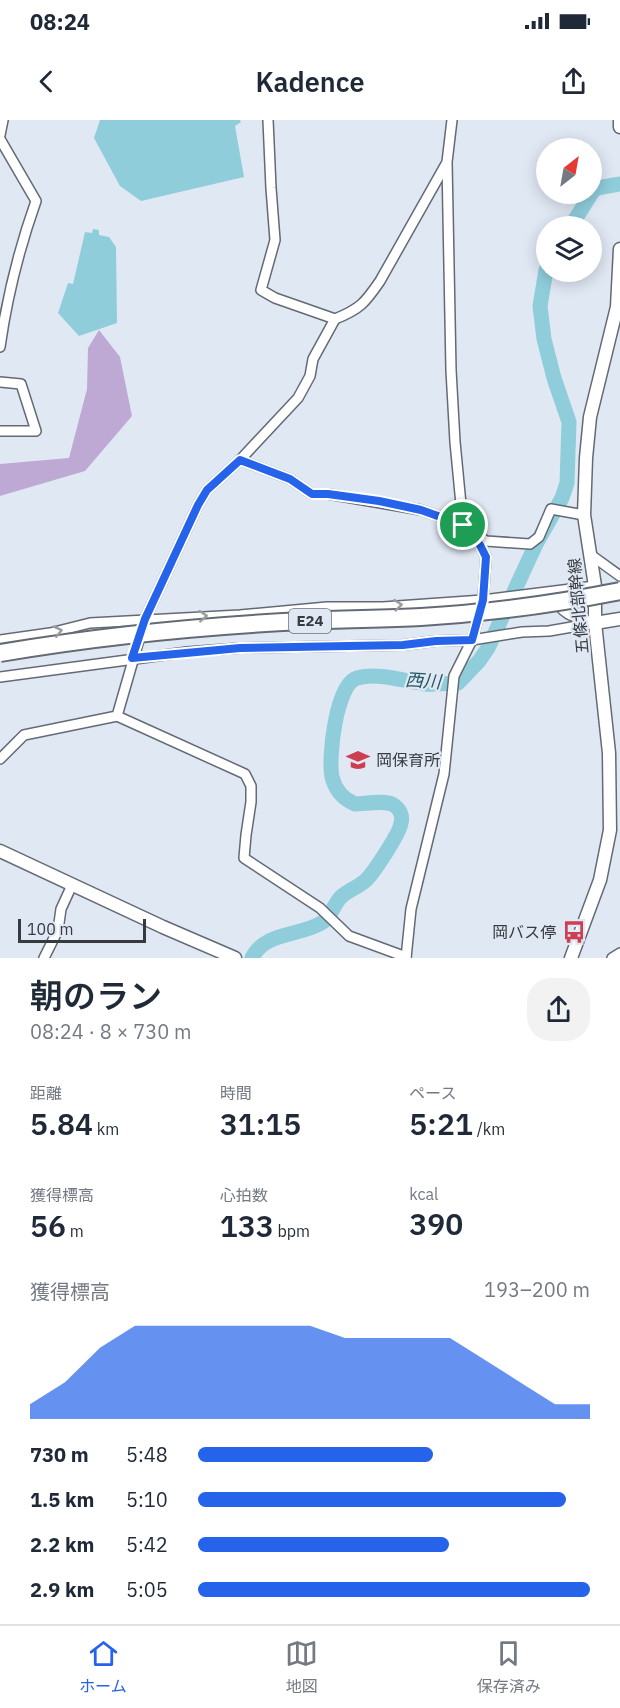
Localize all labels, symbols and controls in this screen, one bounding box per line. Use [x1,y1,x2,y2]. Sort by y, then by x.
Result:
text: 08:24 [30,7,90,36]
text: Kadence [255,64,365,99]
icon: back [30,65,63,98]
icon: share [557,65,590,98]
north arrow [536,138,602,204]
map controls [536,138,602,282]
button: layers [536,216,602,282]
pin [437,499,488,550]
icon: arrive [446,508,479,541]
street label: 五條北部幹線 [564,557,592,655]
one-way arrow [393,599,402,612]
road number: E24 [289,609,331,633]
one-way arrow [199,610,208,623]
one-way arrow [52,625,62,638]
water label: 西川 [404,668,444,693]
school or university icon: 岡保育所 [345,747,371,773]
place label: 岡保育所 [376,750,440,770]
scale bar [18,916,146,944]
text: 100 m [27,919,74,939]
bus stop icon: 岡バス停 [561,919,587,945]
place label: 岡バス停 [492,922,556,942]
text: 朝のラン [30,974,162,1017]
button: share [527,978,590,1041]
text: 08:24 · 8 × 730 m [30,1018,191,1045]
text: 距離 [30,1083,62,1103]
text: 時間 [220,1083,252,1103]
text: ペース [409,1083,457,1103]
text: 5.84 [30,1104,93,1143]
text: 31:15 [220,1104,301,1143]
text: 5:21 [409,1104,473,1143]
text: km [93,1119,119,1139]
text: /km [473,1119,505,1139]
text: kcal [409,1184,438,1204]
text: 獲得標高 [30,1185,94,1205]
text: 心拍数 [220,1185,268,1205]
text: 390 [409,1204,463,1243]
text: 56 [30,1206,66,1245]
text: 133 [220,1206,274,1245]
text: m [66,1221,84,1241]
text: bpm [274,1221,310,1241]
text: 193–200 m [484,1276,590,1303]
text: 獲得標高 [30,1278,110,1305]
text: 730 m [30,1441,89,1468]
text: 5:48 [126,1441,168,1468]
text: 1.5 km [30,1486,94,1513]
text: 5:10 [126,1486,168,1513]
text: 2.2 km [30,1531,94,1558]
text: 5:42 [126,1531,168,1558]
text: 2.9 km [30,1576,94,1603]
text: 5:05 [126,1576,168,1603]
tab: ホーム [79,1637,127,1697]
tab: 地図 [285,1637,318,1697]
tab: 保存済み [477,1637,541,1697]

